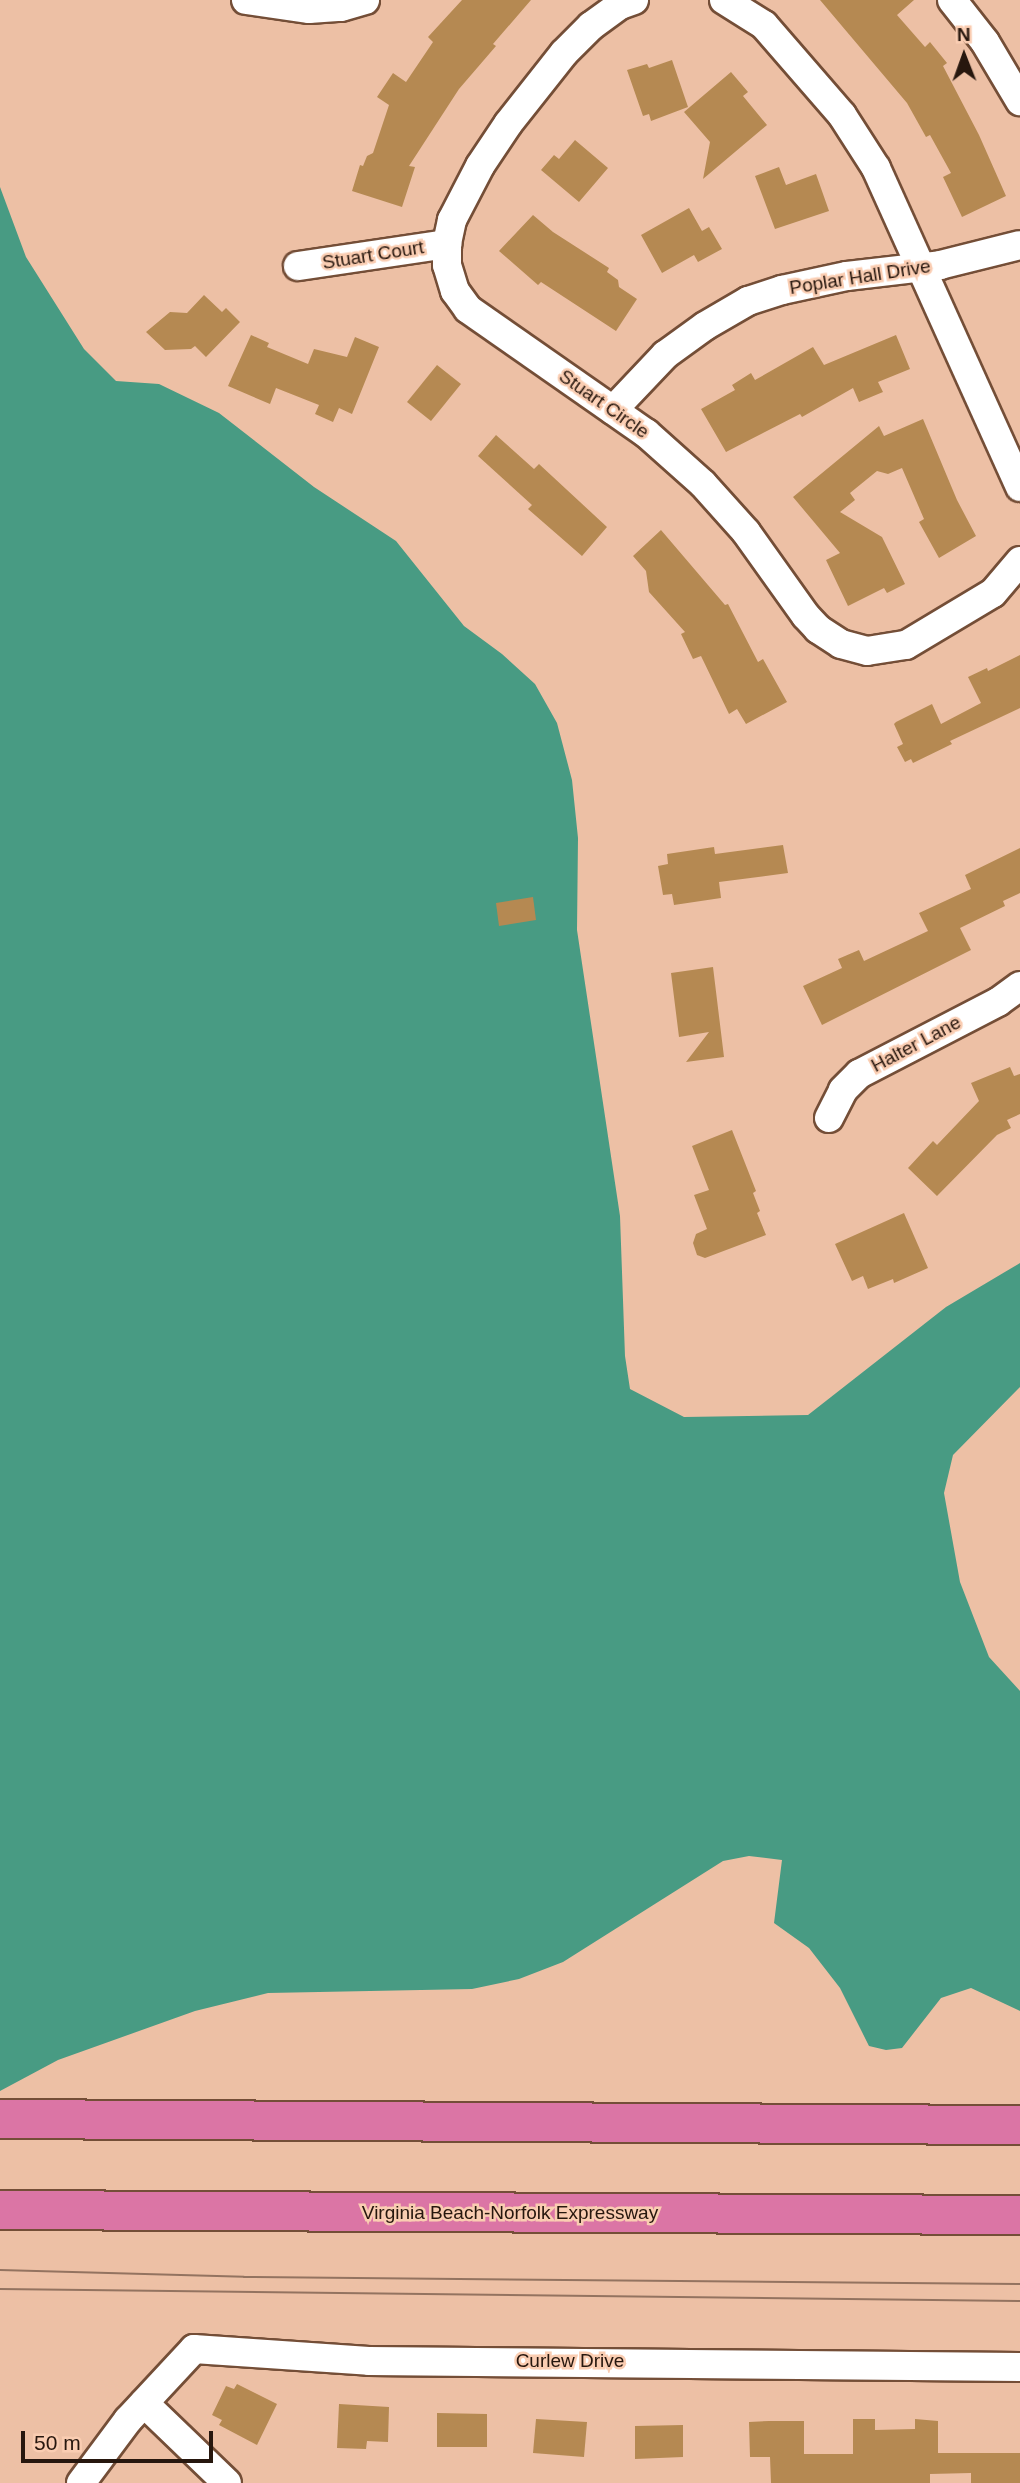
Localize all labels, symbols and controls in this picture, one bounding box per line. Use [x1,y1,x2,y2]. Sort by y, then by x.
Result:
north arrow [929,21,999,91]
text: N [957,24,971,45]
street label: Stuart Court [321,236,425,274]
street label: Poplar Hall Drive [788,255,932,299]
street label: Stuart Circle [555,365,653,443]
street label: Halter Lane [867,1011,965,1077]
street label: Virginia Beach-Norfolk Expressway [362,2202,658,2224]
street label: Curlew Drive [516,2350,624,2372]
scale bar [24,2416,217,2460]
text: 50 m [34,2431,81,2454]

